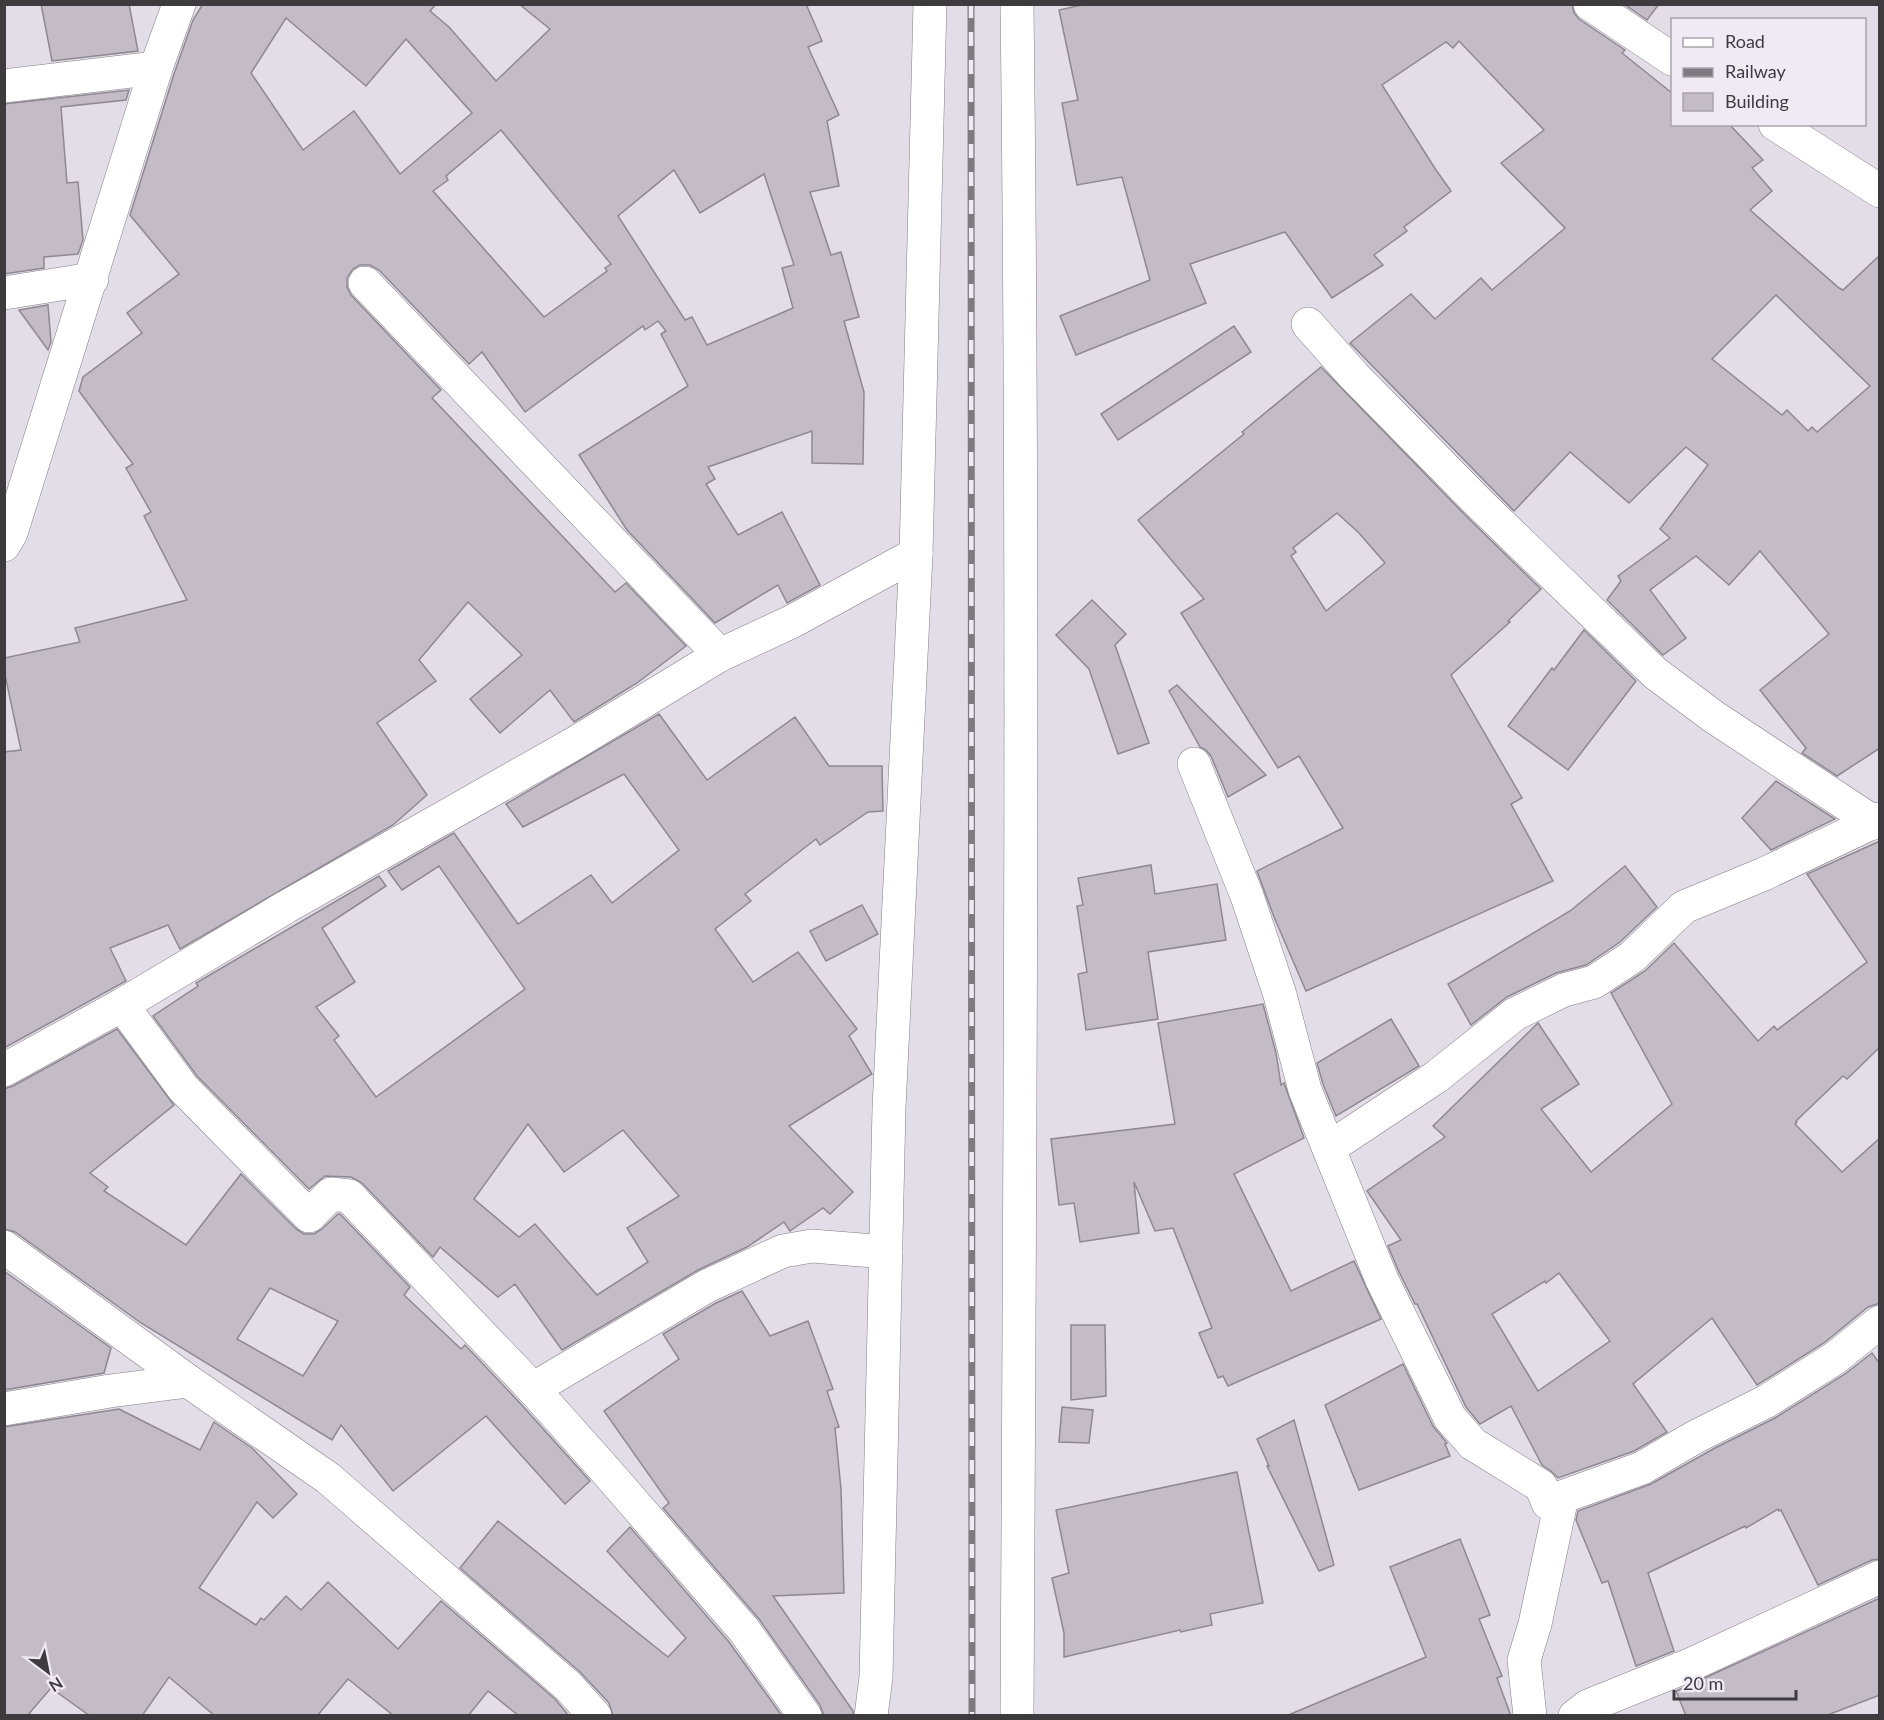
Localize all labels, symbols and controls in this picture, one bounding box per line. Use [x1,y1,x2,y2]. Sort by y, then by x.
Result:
legend [1671,18,1866,126]
text: Road [1725,30,1765,52]
text: Railway [1725,60,1786,82]
text: Building [1725,90,1789,112]
north arrow [18,1642,78,1702]
scale bar [1674,1663,1796,1701]
text: 20 m [1683,1672,1723,1694]
text: N [46,1674,66,1696]

